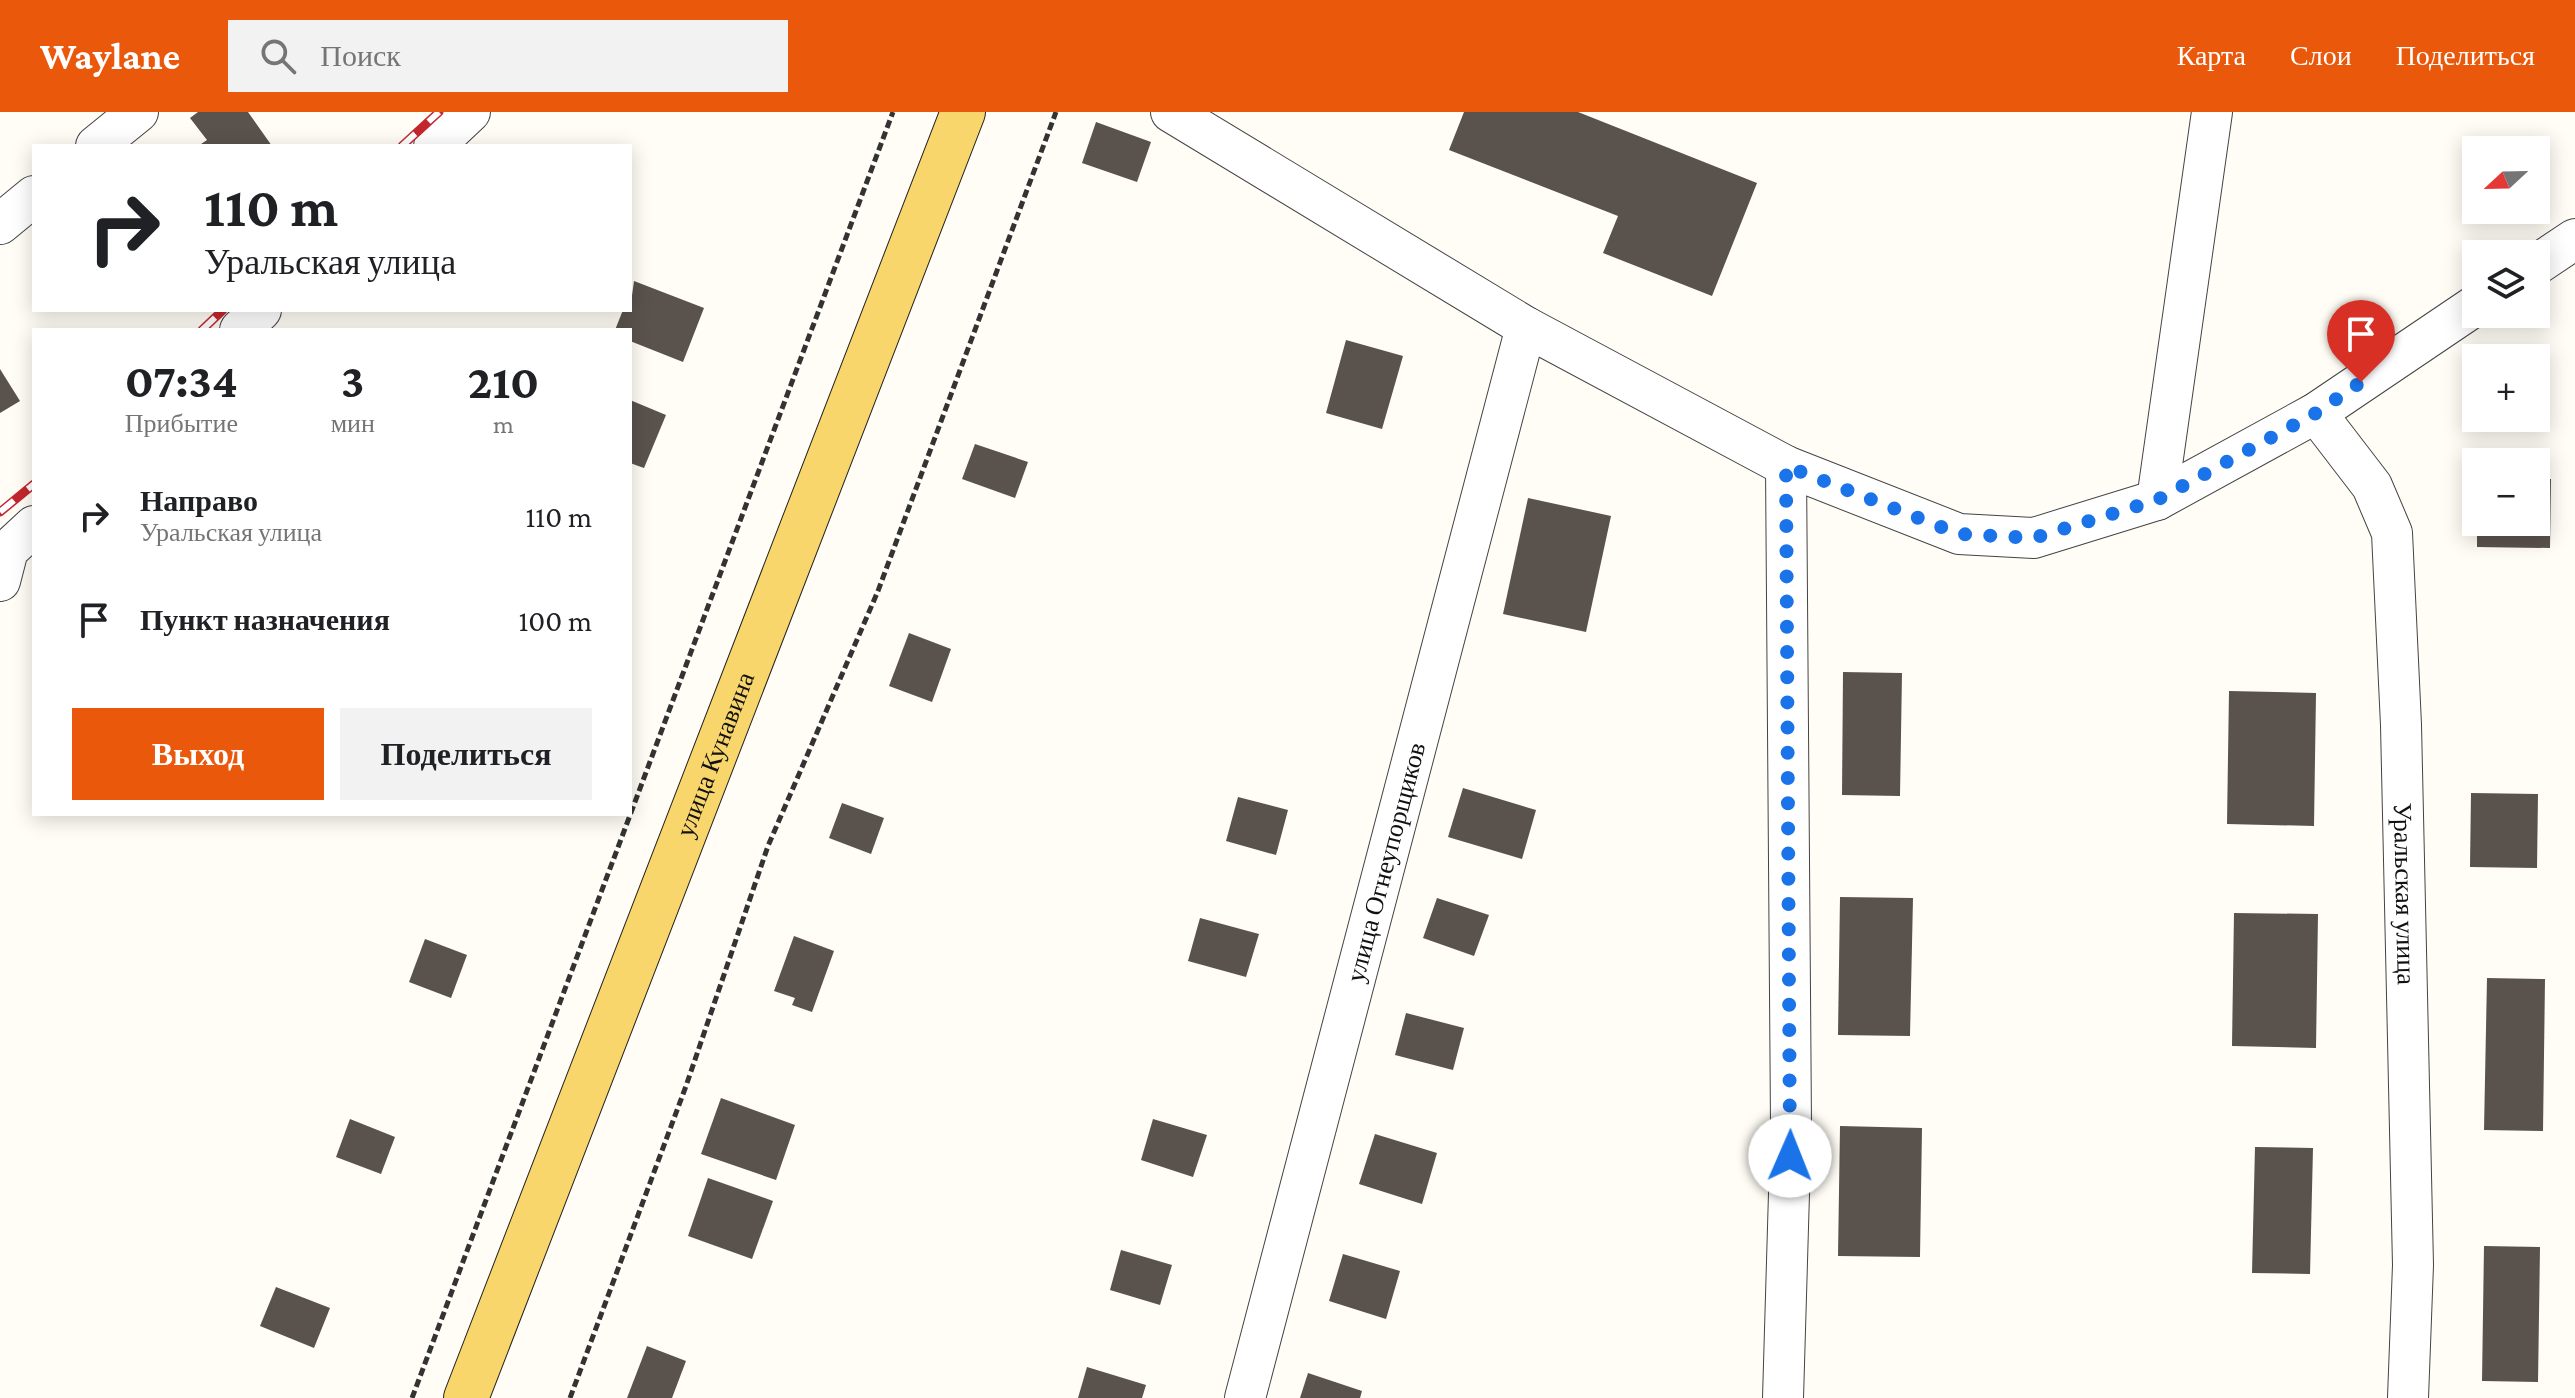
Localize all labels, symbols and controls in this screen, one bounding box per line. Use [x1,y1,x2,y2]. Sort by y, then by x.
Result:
search box [228,20,788,92]
icon: search [256,34,300,78]
text: Waylane [40,35,180,77]
text: Поиск [320,39,401,72]
text: Карта [2177,40,2246,71]
text: Слои [2290,40,2352,71]
text: Поделиться [2396,40,2535,71]
north arrow [2462,136,2550,224]
map controls [2462,136,2550,536]
icon: right [72,176,176,280]
text: 110 m [204,176,338,238]
button: layers [2462,240,2550,328]
text: Уральская улица [204,242,456,282]
pin [2327,300,2395,382]
icon: arrive [2339,312,2383,356]
button: + [2462,344,2550,432]
text: 07:34 [125,354,238,407]
text: 3 [341,354,365,407]
text: 210 [468,355,539,408]
text: Прибытие [125,409,238,438]
text: мин [331,409,375,438]
text: m [493,410,514,439]
button: − [2462,448,2550,536]
text: Направо [140,484,258,517]
icon: right [72,494,116,538]
text: 110 m [525,500,592,533]
text: Уральская улица [140,518,322,547]
icon: arrive [72,598,116,642]
text: Пункт назначения [140,603,390,636]
text: 100 m [518,604,592,637]
street label: улица Кунавина [670,667,760,841]
button: Выход [72,708,324,800]
button: Поделиться [340,708,592,800]
street label: улица Огнеупорщиков [1340,739,1431,985]
street label: Уральская улица [2388,802,2421,986]
position arrow [1748,1114,1832,1198]

